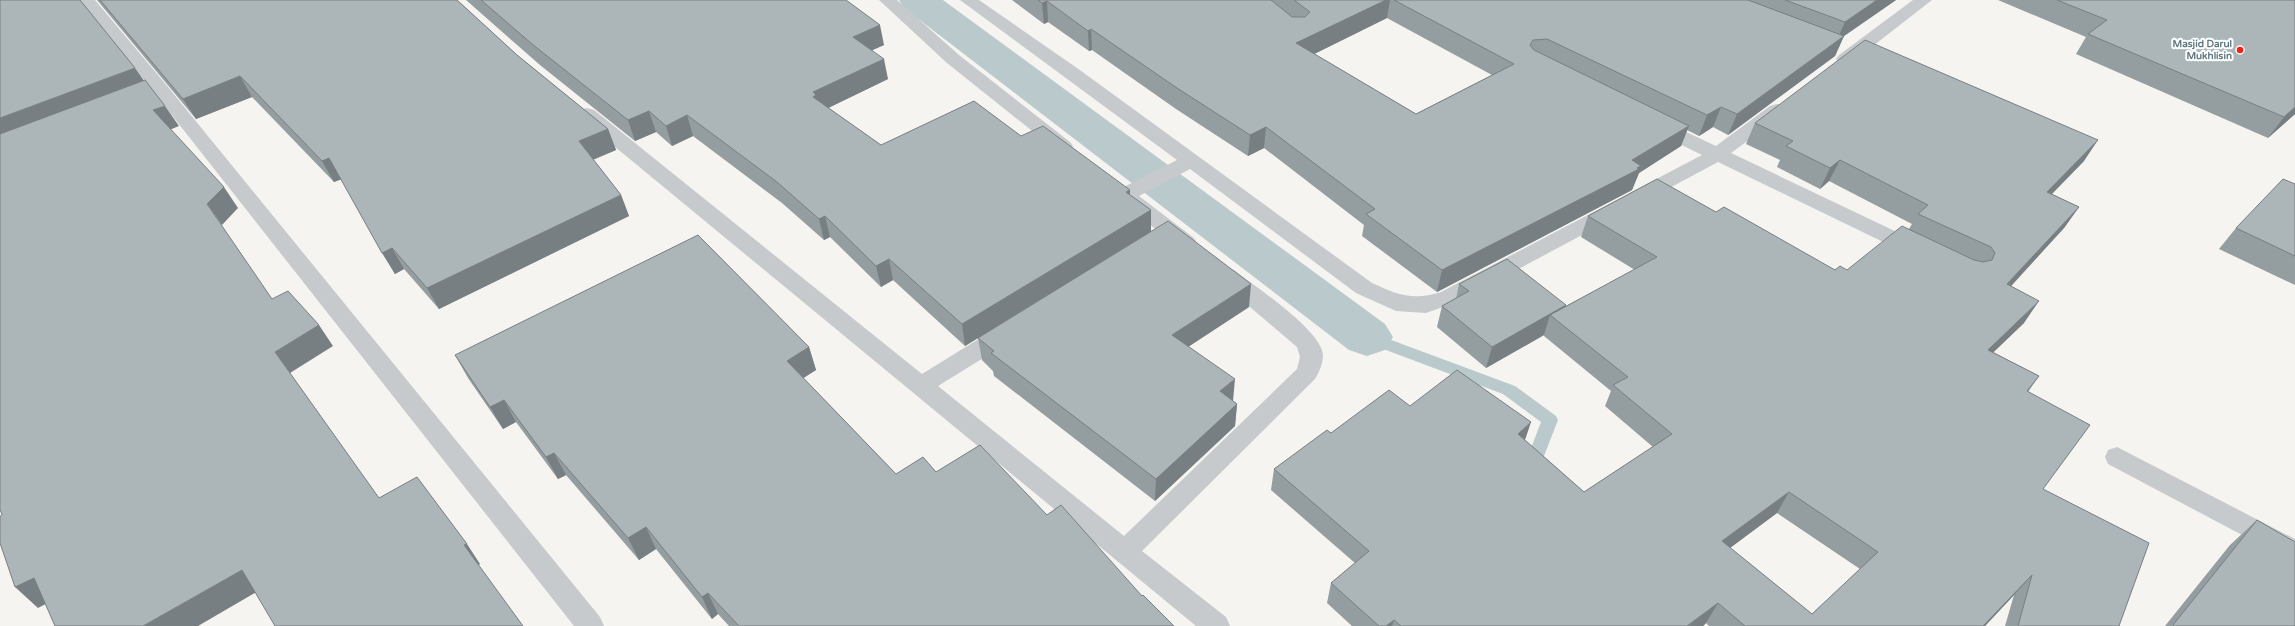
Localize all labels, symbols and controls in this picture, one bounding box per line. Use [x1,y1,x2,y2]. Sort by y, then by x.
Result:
place label: Masjid Darul Mukhlisin [2173,38,2232,62]
marker: Masjid Darul Mukhlisin [2235,45,2245,55]

